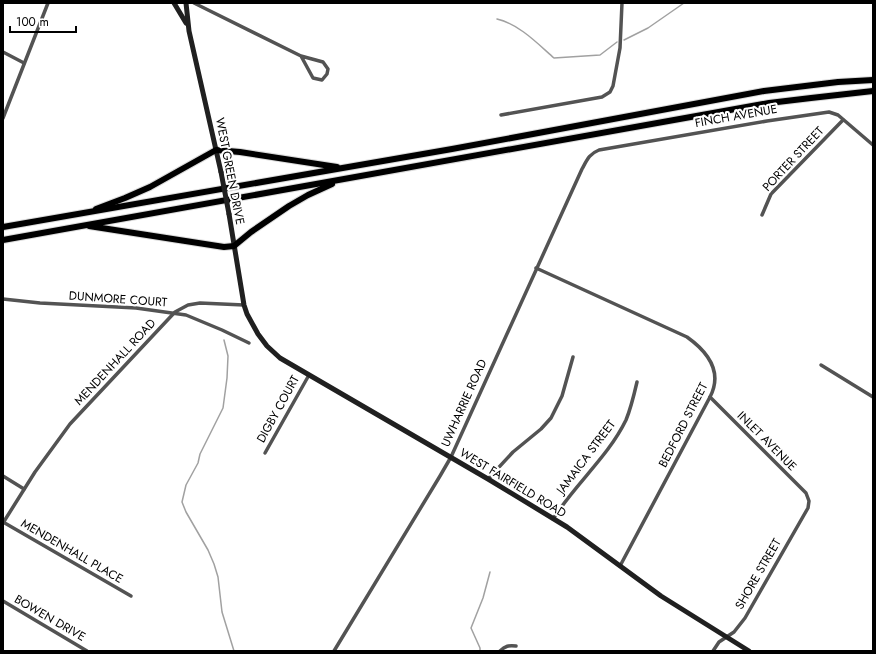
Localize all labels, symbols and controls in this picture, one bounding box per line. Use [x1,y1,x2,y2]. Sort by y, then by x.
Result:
scale bar [10,8,76,34]
text: 100 m [16,13,49,31]
street label: FINCH AVENUE [693,100,779,132]
street label: WEST GREEN DRIVE [211,116,249,226]
street label: PORTER STREET [758,122,828,195]
street label: DUNMORE COURT [68,287,168,311]
street label: MENDENHALL ROAD [70,315,160,409]
street label: UWHARRIE ROAD [437,356,491,450]
street label: DIGBY COURT [252,372,304,446]
street label: BEDFORD STREET [654,379,712,471]
street label: INLET AVENUE [733,407,801,475]
street label: JAMAICA STREET [551,416,620,499]
street label: WEST FAIRFIELD ROAD [456,444,570,522]
street label: MENDENHALL PLACE [18,514,126,588]
street label: SHORE STREET [730,535,786,613]
street label: BOWEN DRIVE [11,590,89,646]

